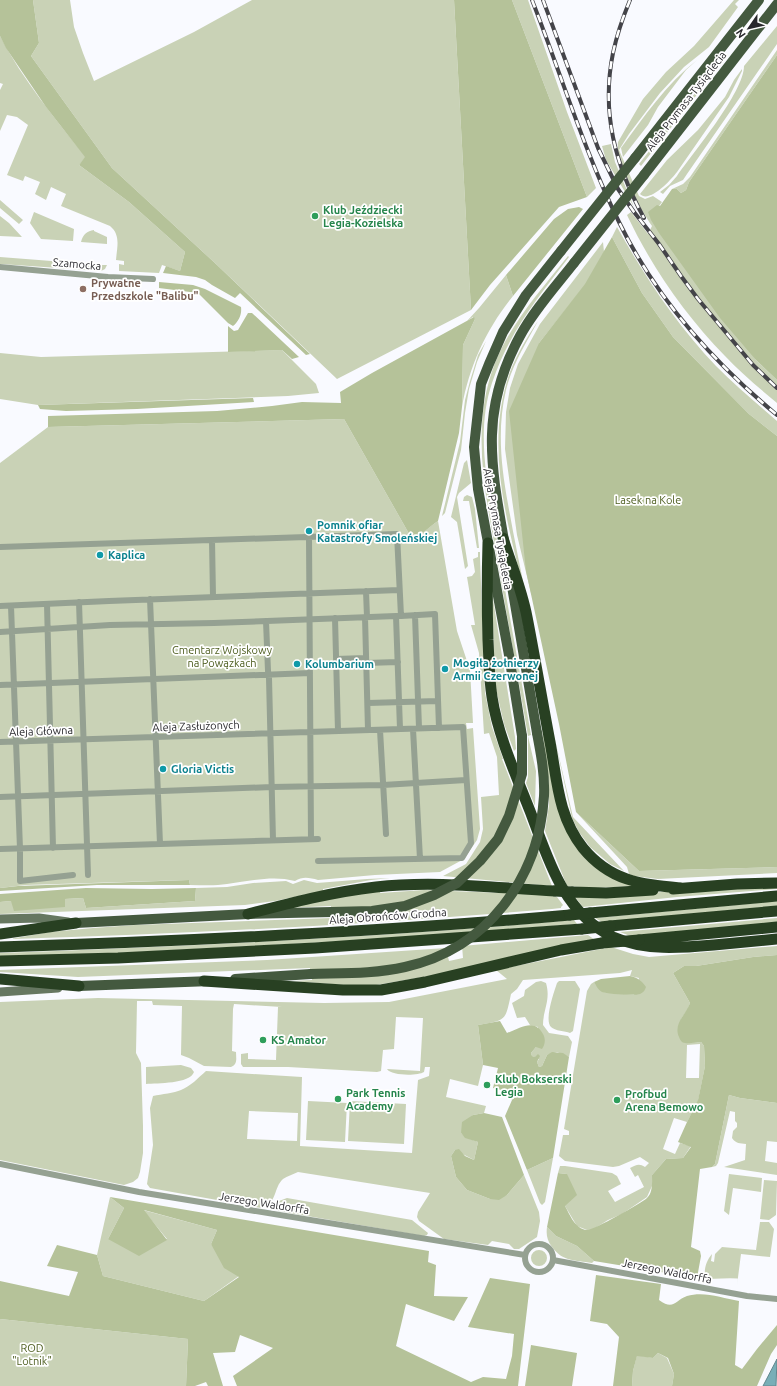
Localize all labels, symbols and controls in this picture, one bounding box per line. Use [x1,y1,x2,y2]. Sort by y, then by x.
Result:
north arrow [729,8,769,48]
text: N [733,27,748,40]
street label: Aleja Prymasa Tysiąclecia [643,49,729,153]
place label: Klub Jeździecki Legia-Kozielska [323,204,403,229]
marker: Klub Jeździecki Legia-Kozielska [310,211,320,221]
street label: Szamocka [52,256,102,272]
place label: Prywatne Przedszkole "Balibu" [91,277,199,302]
marker: Prywatne Przedszkole "Balibu" [78,284,88,294]
street label: Aleja Prymasa Tysiąclecia [481,467,515,591]
park label: Lasek na Kole [615,494,681,506]
place label: Pomnik ofiar Katastrofy Smoleńskiej [317,519,437,544]
marker: Pomnik ofiar Katastrofy Smoleńskiej [304,526,314,536]
place label: Kaplica [108,549,145,561]
marker: Kaplica [95,550,105,560]
park label: Cmentarz Wojskowy na Powązkach [172,644,273,669]
place label: Mogiła żołnierzy Armii Czerwonej [453,657,539,682]
place label: Kolumbarium [305,658,374,670]
marker: Kolumbarium [292,659,302,669]
marker: Mogiła żołnierzy Armii Czerwonej [440,664,450,674]
street label: Aleja Zasłużonych [152,718,240,734]
street label: Aleja Główna [9,724,73,738]
place label: Gloria Victis [171,763,234,775]
marker: Gloria Victis [158,764,168,774]
street label: Aleja Obrońców Grodna [329,906,447,926]
place label: KS Amator [271,1034,327,1046]
marker: KS Amator [258,1035,268,1045]
place label: Klub Bokserski Legia [495,1073,572,1098]
marker: Klub Bokserski Legia [482,1080,492,1090]
place label: Park Tennis Academy [346,1087,405,1112]
place label: Profbud Arena Bemowo [625,1088,704,1113]
marker: Park Tennis Academy [333,1094,343,1104]
marker: Profbud Arena Bemowo [612,1095,622,1105]
street label: Jerzego Waldorffa [218,1190,310,1216]
street label: Jerzego Waldorffa [621,1256,713,1286]
park label: ROD "Lotnik" [12,1342,52,1367]

